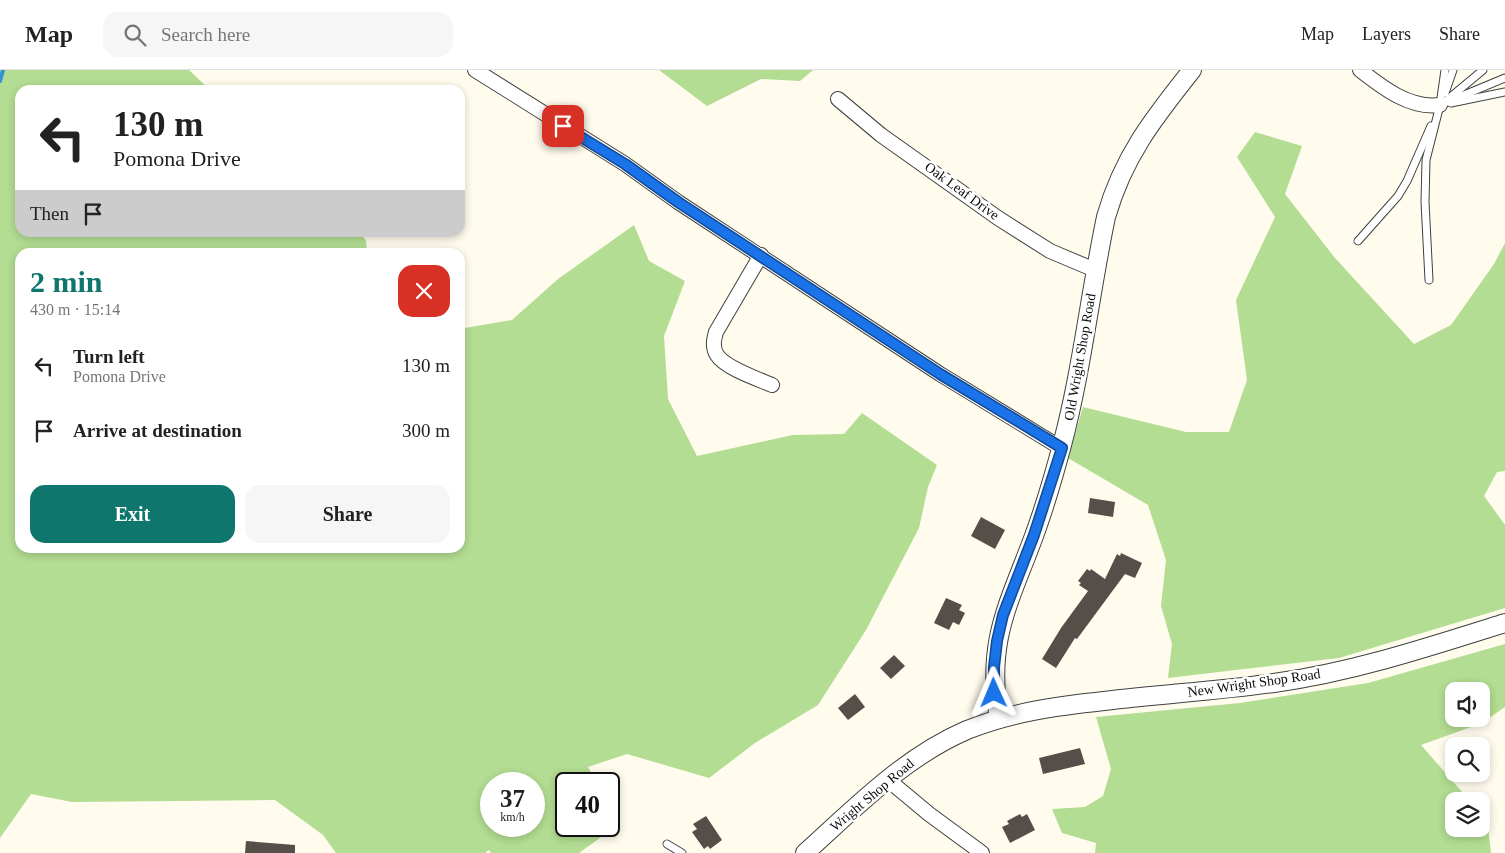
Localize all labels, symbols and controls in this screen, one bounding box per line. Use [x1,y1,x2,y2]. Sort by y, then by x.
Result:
search box [103,12,453,57]
text: Map [25,21,73,47]
icon: search [121,21,149,49]
text: Search here [161,24,250,45]
text: Map [1301,24,1334,44]
text: Layers [1362,24,1411,44]
text: Share [1439,24,1480,44]
icon: left [30,105,95,170]
text: 130 m [113,105,203,144]
pin [542,105,584,147]
icon: arrive [549,112,577,140]
text: Pomona Drive [113,146,241,171]
street label: Oak Leaf Drive [922,159,1002,223]
icon: arrive [79,200,107,228]
text: Then [30,203,69,224]
text: 2 min [30,265,103,298]
button: close [398,265,450,317]
street label: Old Wright Shop Road [1061,292,1099,422]
text: 430 m · 15:14 [30,301,120,318]
text: Turn left [73,346,145,367]
icon: left [30,352,58,380]
text: 130 m [402,355,450,376]
text: Pomona Drive [73,368,166,385]
icon: arrive [30,417,58,445]
text: Arrive at destination [73,420,242,441]
text: 300 m [402,420,450,441]
button: Exit [30,485,235,543]
button: Share [245,485,450,543]
position arrow [967,666,1019,718]
street label: New Wright Shop Road [1187,666,1321,700]
map controls [1445,682,1490,837]
button: sound [1445,682,1490,727]
button: search [1445,737,1490,782]
street label: Wright Shop Road [827,756,917,834]
speed limit sign: 40 [555,772,620,837]
text: 37 [500,785,525,812]
button: layers [1445,792,1490,837]
text: km/h [500,810,525,824]

